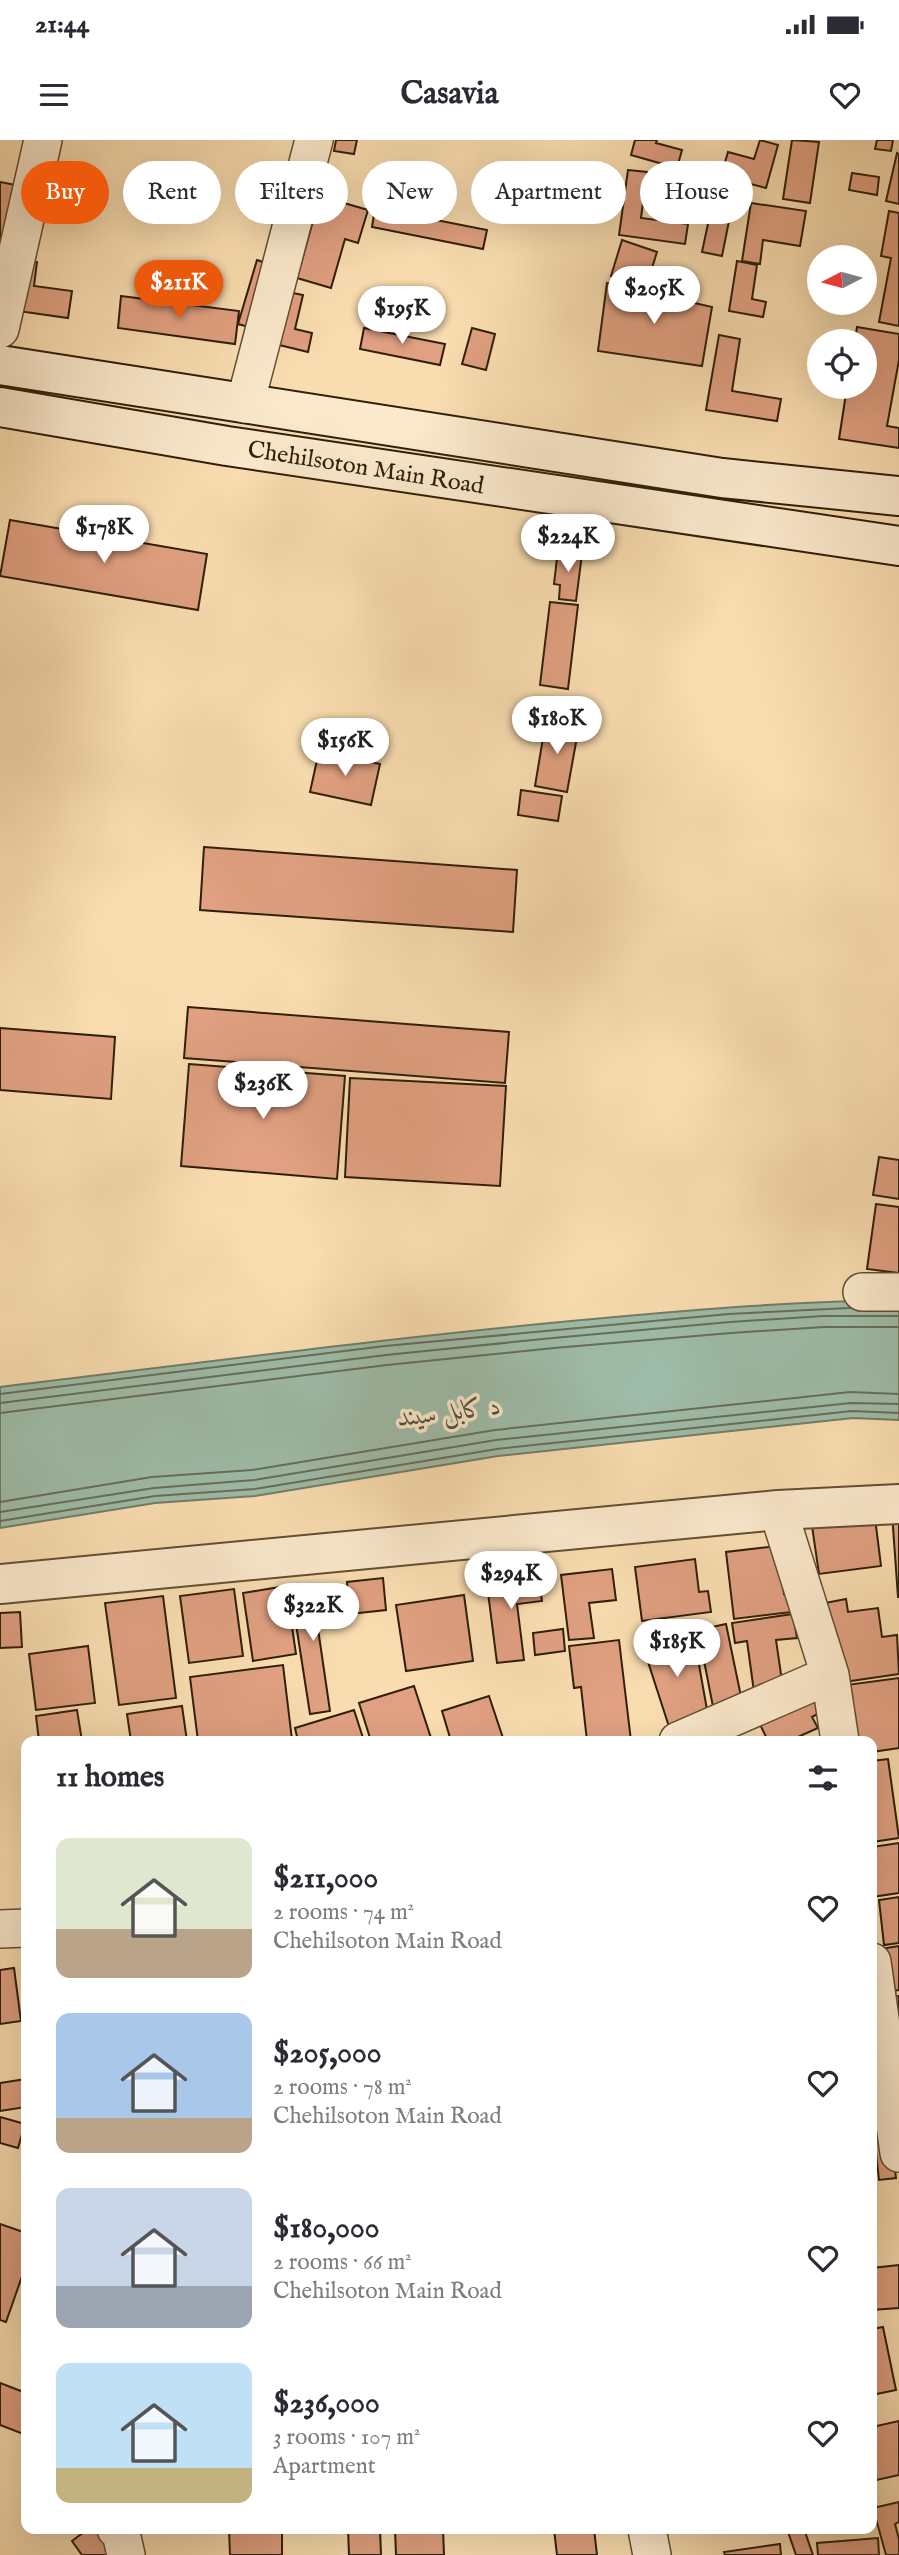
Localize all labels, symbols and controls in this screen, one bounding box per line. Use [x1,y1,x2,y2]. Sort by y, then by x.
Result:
text: 21:44 [35,8,89,41]
text: Casavia [400,74,499,115]
icon: menu [35,76,73,114]
icon: heart [826,76,864,114]
chip: Buy [21,161,109,224]
chip: Rent [123,161,221,224]
chip: Filters [235,161,348,224]
chip: New [362,161,457,224]
chip: Apartment [471,161,626,224]
chip: House [640,161,753,224]
north arrow [807,245,877,315]
map controls [807,245,877,399]
pin: $211K [130,260,228,320]
pin: $205K [605,267,703,326]
text: $211K [150,268,208,297]
text: $205K [624,274,684,303]
pin: $195K [353,286,451,346]
text: $195K [374,294,430,323]
button: locate [807,329,877,399]
street label: Chehilsoton Main Road [245,435,486,502]
pin: $178K [55,506,153,565]
text: $178K [75,513,133,542]
pin: $224K [519,514,617,574]
text: $224K [537,522,599,551]
pin: $180K [508,696,606,756]
text: $180K [528,704,586,733]
pin: $156K [296,718,394,778]
text: $156K [317,726,373,755]
pin: $236K [214,1062,312,1121]
text: $236K [234,1069,292,1098]
water label: د کابل سيند [395,1390,503,1435]
pin: $294K [462,1552,560,1611]
text: $294K [480,1559,542,1588]
pin: $322K [264,1584,362,1643]
text: $322K [283,1591,343,1620]
pin: $185K [628,1620,726,1679]
text: $185K [649,1627,705,1656]
text: 11 homes [56,1759,164,1797]
icon: filters [804,1759,842,1797]
text: $211,000 [273,1860,378,1898]
icon: home [112,1866,196,1950]
icon: heart [804,1889,842,1927]
text: 2 rooms · 74 m² [273,1898,414,1927]
text: Chehilsoton Main Road [273,1927,502,1956]
text: $205,000 [273,2035,382,2073]
icon: home [112,2041,196,2125]
icon: heart [804,2064,842,2102]
text: 2 rooms · 78 m² [273,2073,412,2102]
text: Chehilsoton Main Road [273,2102,502,2131]
text: $180,000 [273,2210,379,2248]
icon: home [112,2216,196,2300]
icon: heart [804,2239,842,2277]
text: 2 rooms · 66 m² [273,2248,412,2277]
text: Chehilsoton Main Road [273,2277,502,2306]
text: $236,000 [273,2385,380,2423]
icon: home [112,2391,196,2475]
icon: heart [804,2414,842,2452]
text: 3 rooms · 107 m² [273,2423,421,2452]
text: Apartment [273,2452,376,2481]

